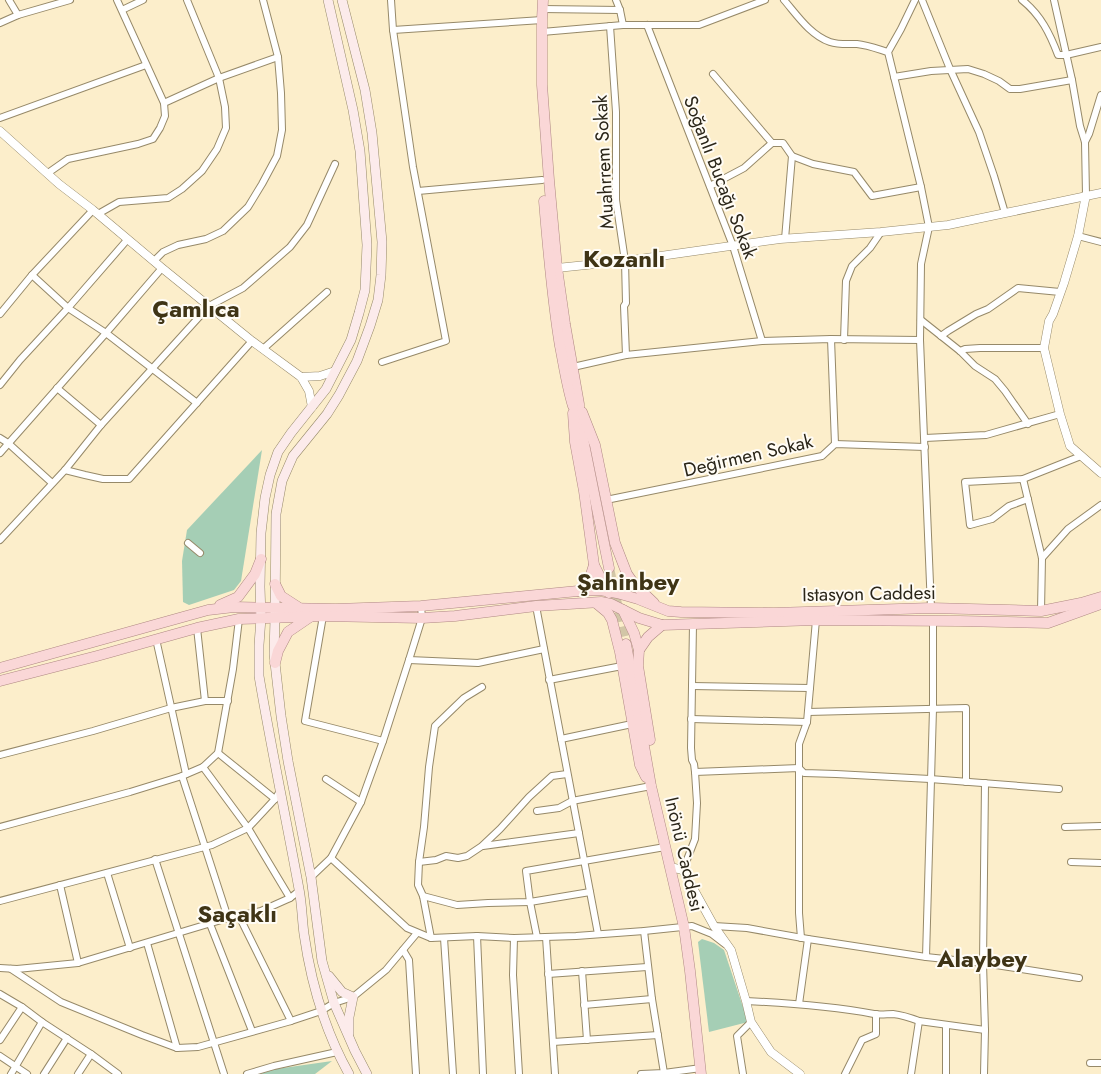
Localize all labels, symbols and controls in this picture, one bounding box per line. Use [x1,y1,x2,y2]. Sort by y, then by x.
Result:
street label: Soğanlı Bucağı Sokak [677,92,764,263]
street label: Muahrrem Sokak [586,94,620,230]
district label: Kozanlı [583,241,665,276]
district label: Çamlıca [152,291,240,326]
street label: Değirmen Sokak [681,427,816,483]
district label: Şahinbey [577,564,680,599]
street label: Istasyon Caddesi [802,579,936,608]
street label: Inönü Caddesi [658,794,711,914]
district label: Saçaklı [197,896,277,931]
district label: Alaybey [936,941,1028,976]

